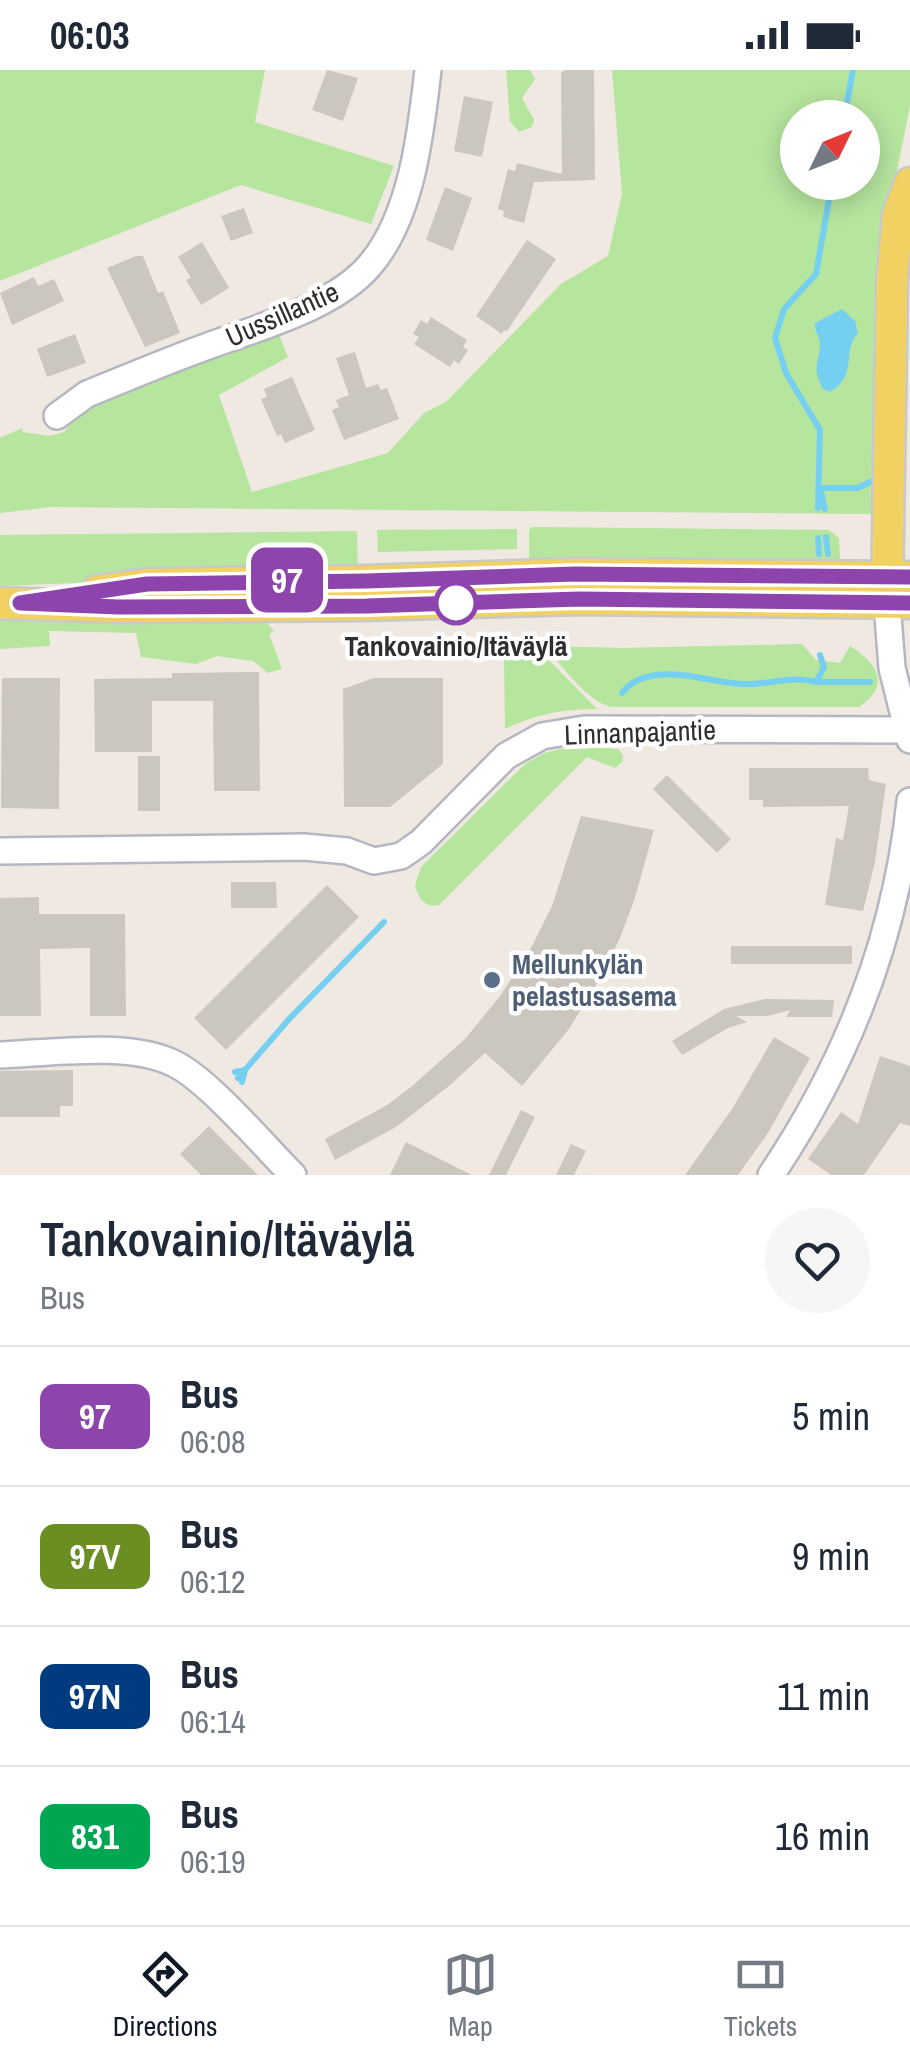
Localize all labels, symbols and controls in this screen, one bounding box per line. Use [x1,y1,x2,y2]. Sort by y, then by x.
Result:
text: 06:03 [50,10,130,61]
north arrow [780,100,880,200]
map controls [780,100,880,200]
street label: Uussillantie [219,272,345,356]
line badge: 97 [242,548,332,612]
text: 97 [271,557,303,604]
marker: Tankovainio/Itäväylä [435,582,477,624]
place label: Tankovainio/Itäväylä [345,627,568,665]
street label: Linnanpajantie [563,710,717,754]
place label: Mellunkylän pelastusasema [512,945,677,1015]
marker: Mellunkylän pelastusasema [481,969,503,991]
text: Tankovainio/Itäväylä [40,1206,415,1271]
button: heart [765,1208,870,1313]
text: Bus [40,1276,85,1319]
text: Bus [180,1369,239,1420]
text: 5 min [792,1391,870,1442]
text: 97 [79,1393,111,1440]
text: 06:08 [180,1420,246,1463]
text: Bus [180,1509,239,1560]
text: 9 min [792,1531,870,1582]
text: 97V [69,1533,121,1580]
text: 06:12 [180,1560,246,1603]
text: Bus [180,1649,239,1700]
text: 11 min [777,1671,870,1722]
text: 97N [69,1673,121,1720]
text: 06:14 [180,1700,246,1743]
text: Bus [180,1789,239,1840]
text: 16 min [775,1811,870,1862]
text: 831 [71,1813,119,1860]
text: 06:19 [180,1840,246,1883]
tab: Directions [113,1947,217,2045]
tab: Map [443,1947,498,2045]
tab: Tickets [724,1947,797,2045]

